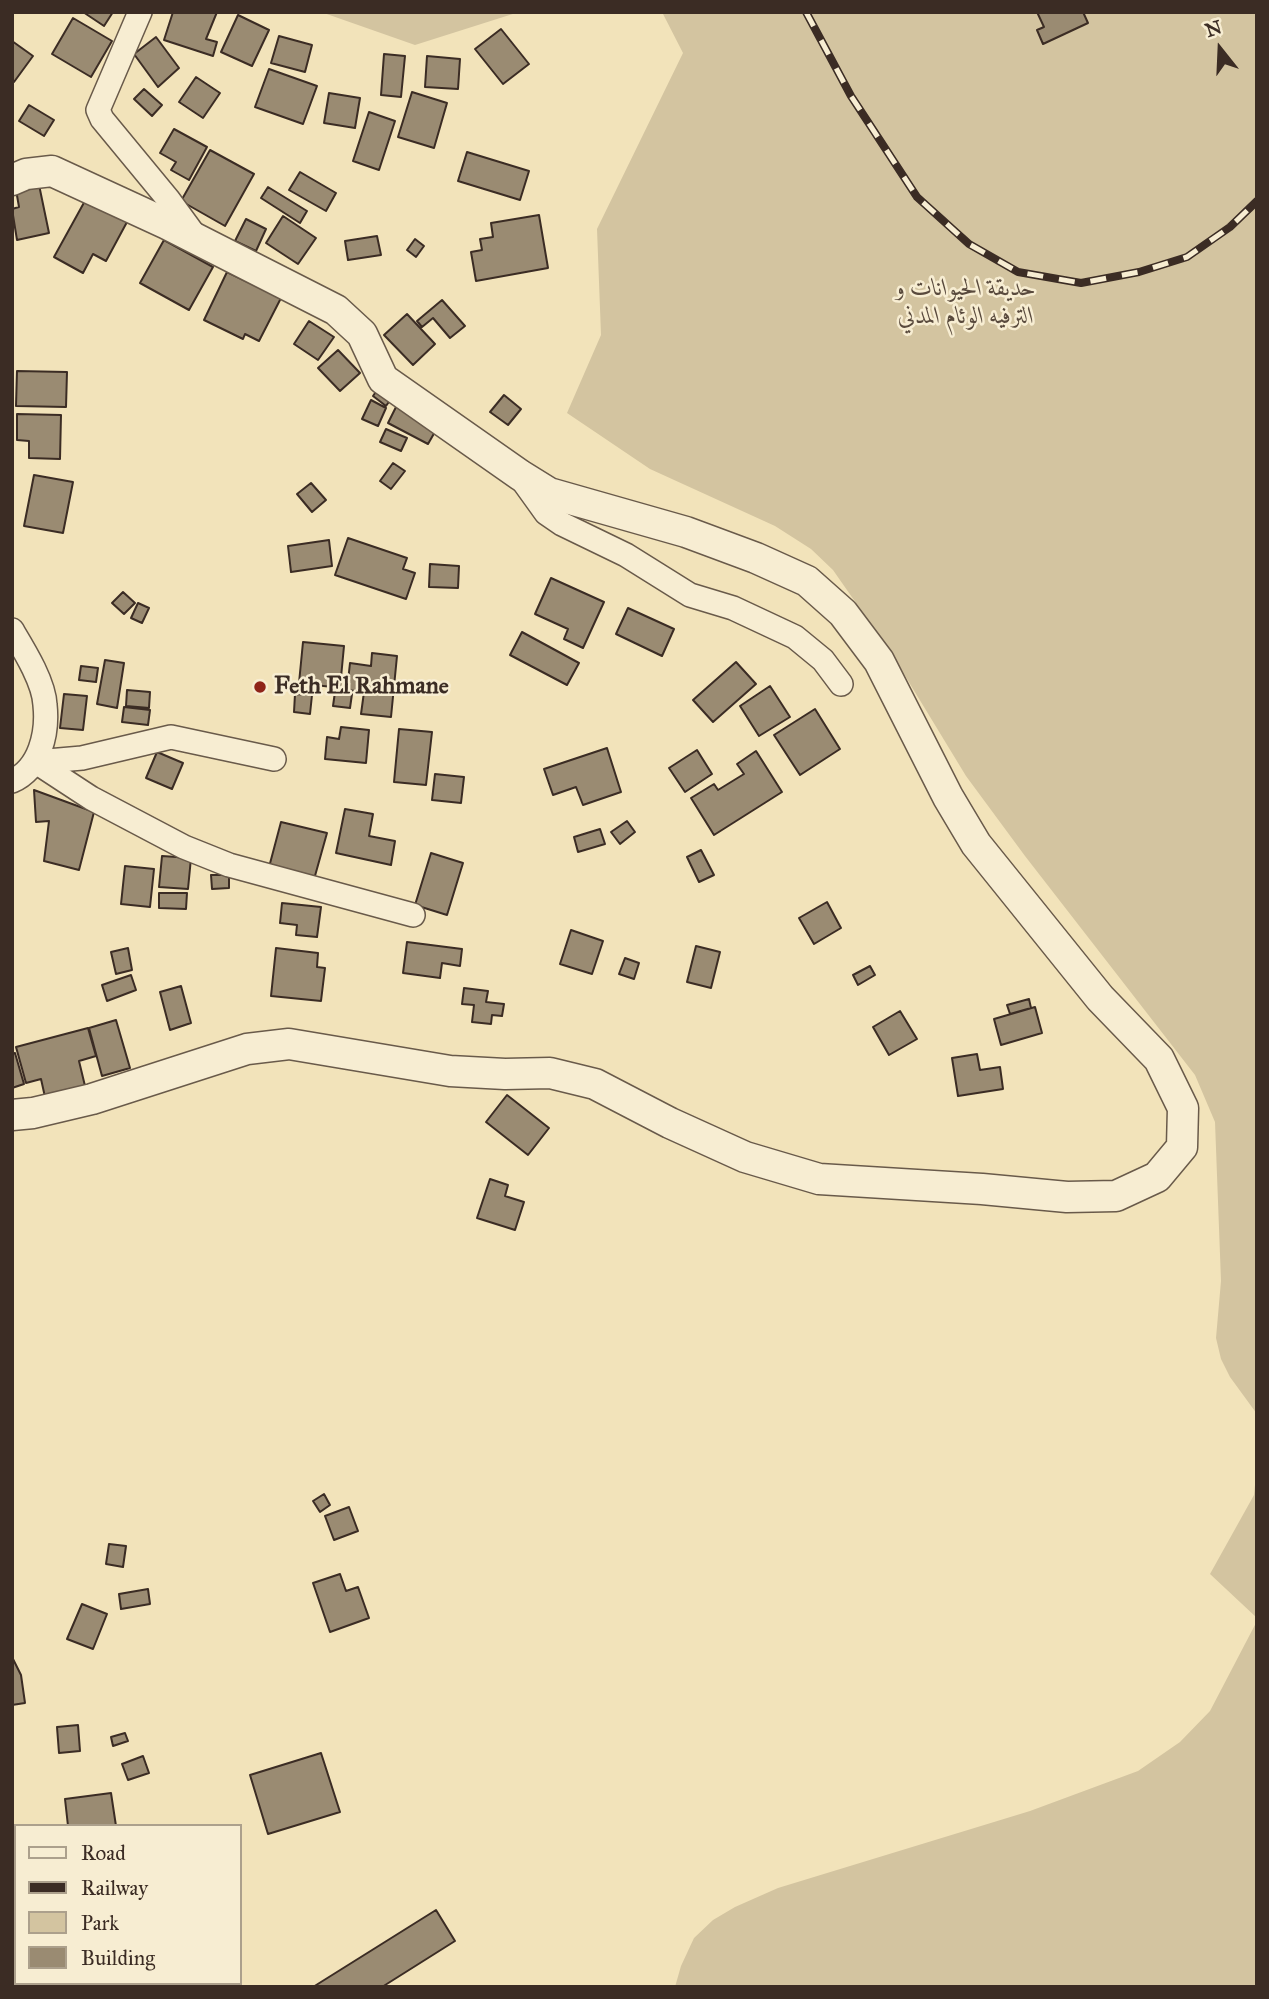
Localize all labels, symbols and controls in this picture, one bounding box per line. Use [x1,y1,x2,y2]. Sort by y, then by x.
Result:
north arrow [1185,14,1255,84]
text: N [1202,15,1225,42]
park label: حديقة الحيوانات و الترفيه الوئام المدني [896,275,1036,331]
place label: Feth El Rahmane [274,673,449,701]
marker: Feth El Rahmane [252,679,268,695]
legend [14,1824,242,1985]
text: Road [81,1840,126,1866]
text: Railway [81,1875,148,1901]
text: Park [81,1910,119,1936]
text: Building [81,1945,155,1971]

